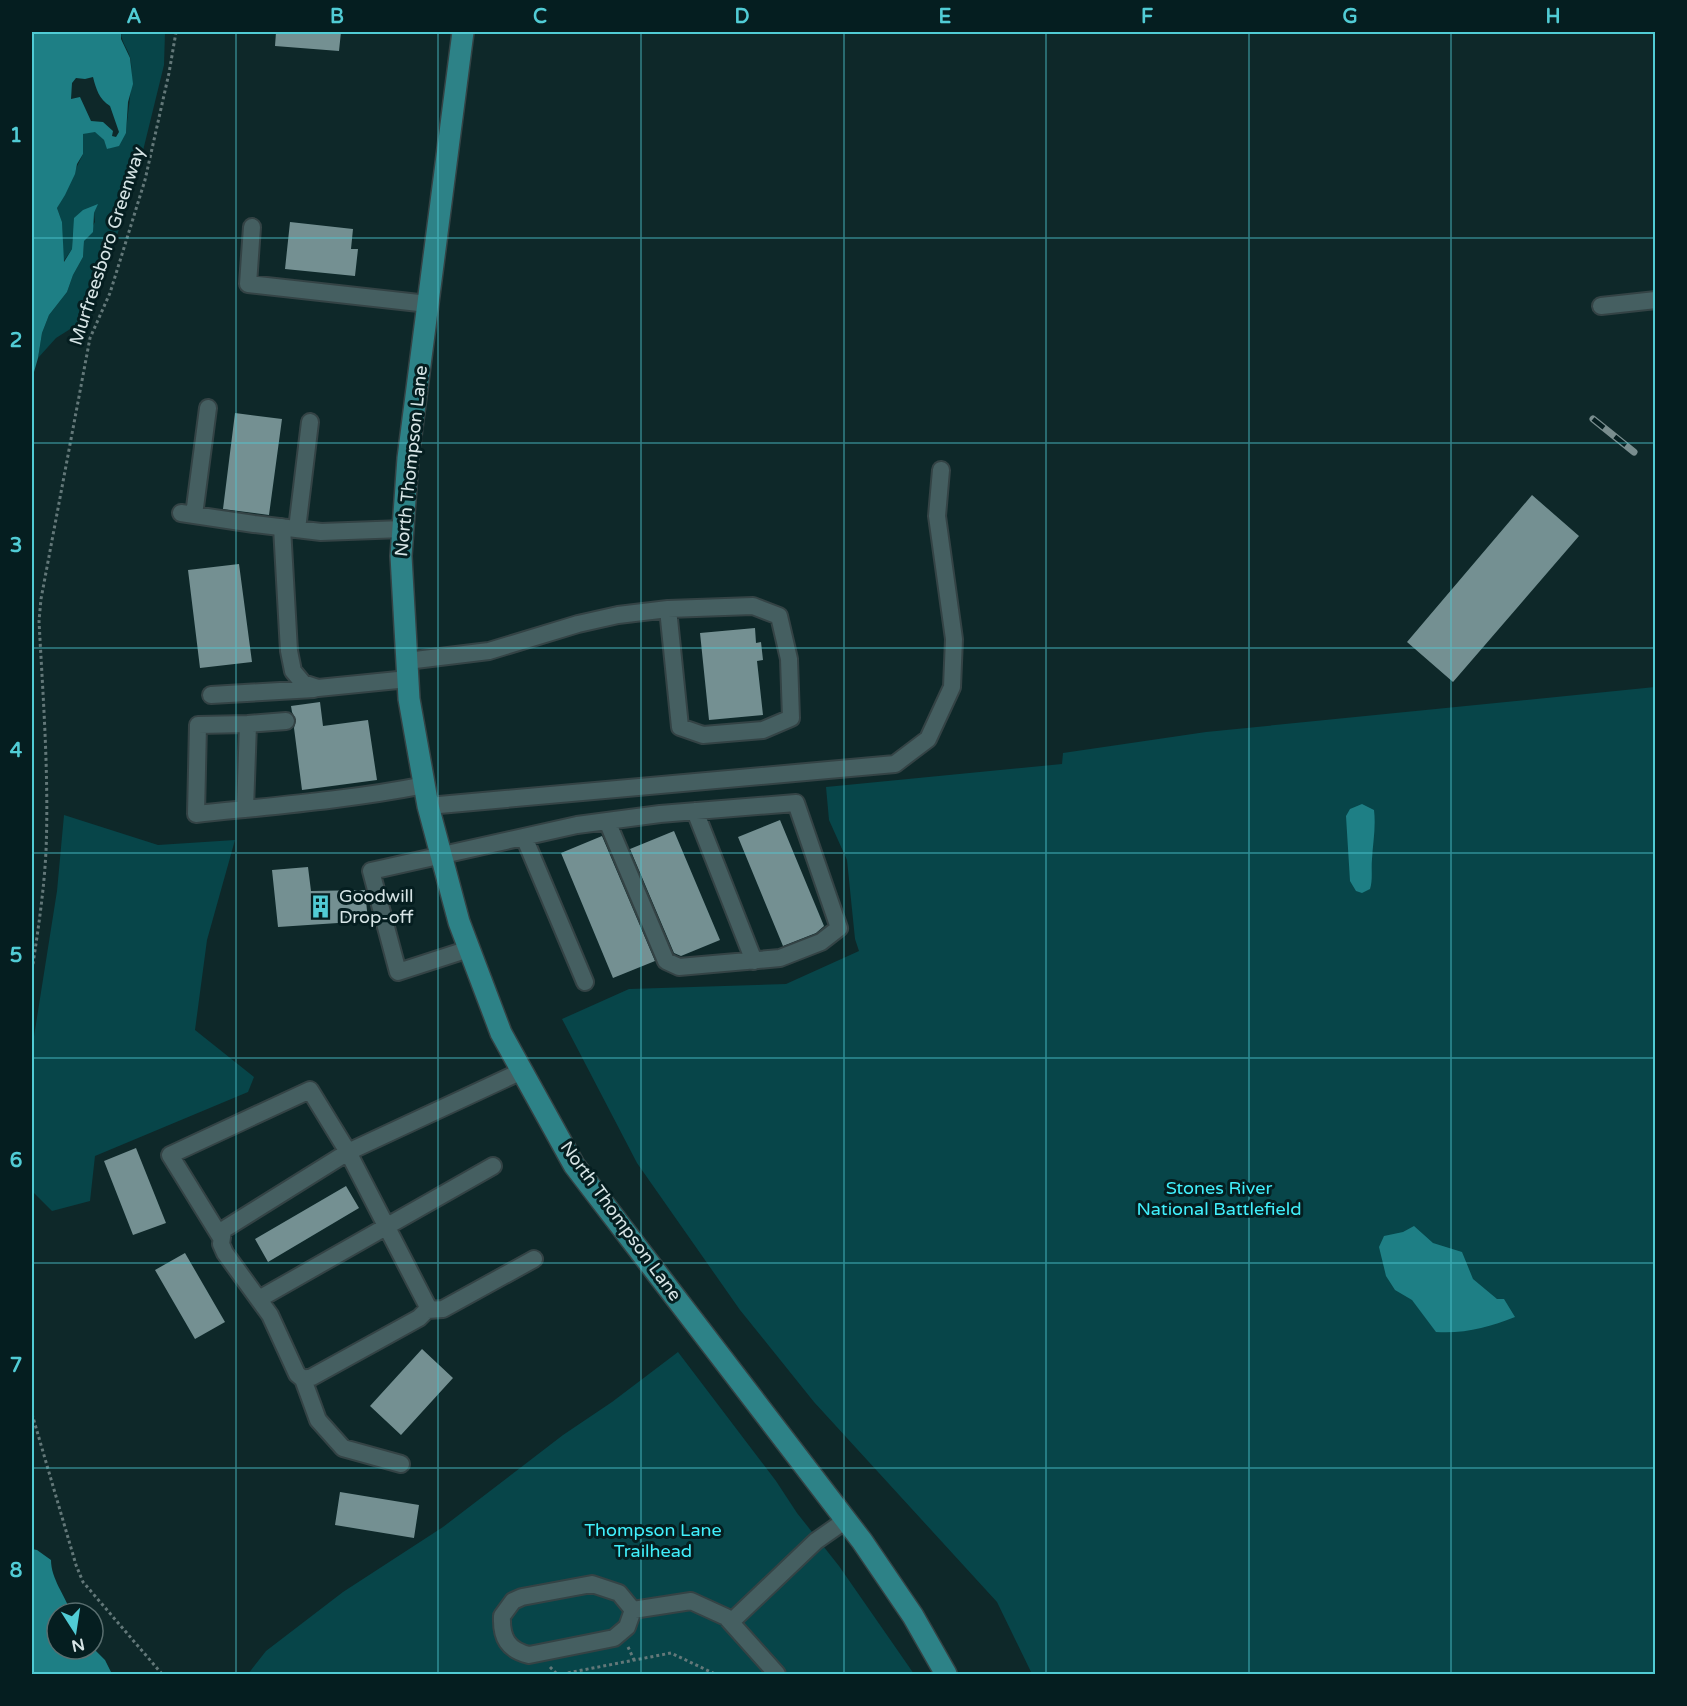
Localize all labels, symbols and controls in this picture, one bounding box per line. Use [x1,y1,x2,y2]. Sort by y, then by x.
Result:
text: A [127,5,142,29]
text: B [330,5,344,29]
text: C [533,5,547,29]
text: D [734,5,750,29]
text: E [939,5,952,29]
text: F [1141,5,1153,29]
text: G [1342,5,1358,29]
text: H [1545,5,1561,29]
text: 1 [10,124,22,148]
street label: Murfreesboro Greenway [65,144,150,348]
text: 2 [10,329,22,353]
street label: North Thompson Lane [390,364,432,558]
text: 3 [10,534,22,558]
text: 4 [10,739,23,763]
place label: Goodwill Drop-off [339,885,414,928]
building icon: Goodwill Drop-off [308,893,334,919]
text: 5 [10,944,22,968]
street label: North Thompson Lane [556,1137,686,1305]
text: 6 [10,1149,22,1173]
park label: Stones River National Battlefield [1136,1177,1302,1220]
text: 7 [10,1354,22,1378]
park label: Thompson Lane Trailhead [584,1519,722,1562]
text: 8 [10,1559,22,1583]
north arrow [45,1601,105,1661]
text: N [70,1634,86,1656]

